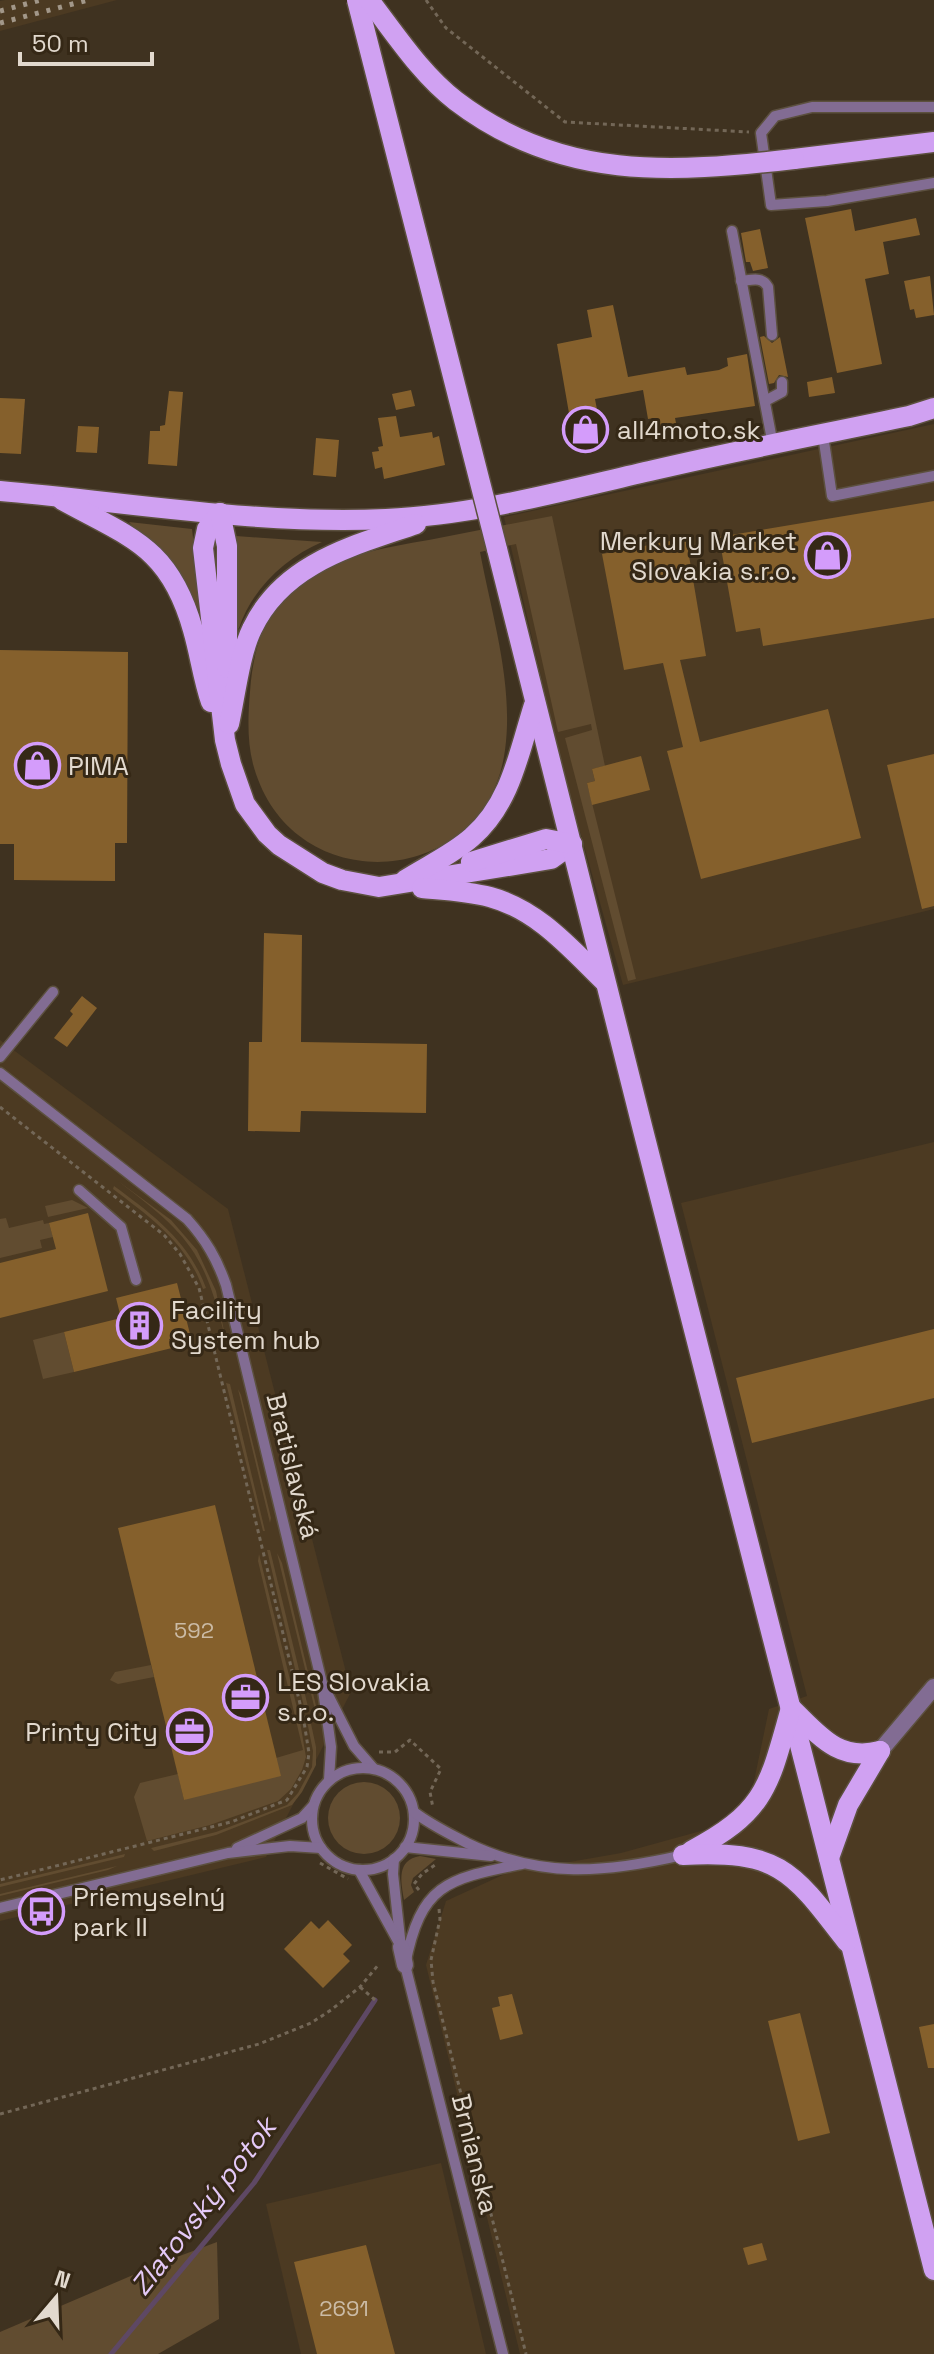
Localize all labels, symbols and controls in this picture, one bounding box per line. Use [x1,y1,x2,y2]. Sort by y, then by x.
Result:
scale bar [20,16,152,66]
text: 50 m [32,28,89,59]
shop icon: all4moto.sk [562,406,610,454]
place label: all4moto.sk [617,413,761,447]
place label: Merkury Market Slovakia s.r.o. [600,524,797,588]
shop icon: Merkury Market Slovakia s.r.o. [804,532,852,580]
shop icon: PIMA [13,742,61,790]
place label: PIMA [68,749,129,783]
place label: Facility System hub [171,1293,321,1357]
building icon: Facility System hub [116,1301,164,1349]
street label: Bratislavská [258,1389,328,1543]
house number: 592 [174,1616,214,1644]
place label: LES Slovakia s.r.o. [277,1665,430,1729]
office icon: LES Slovakia s.r.o. [222,1673,270,1721]
office icon: Printy City [165,1708,213,1756]
place label: Printy City [25,1715,158,1749]
place label: Priemyselný park II [73,1880,225,1944]
bus stop icon: Priemyselný park II [18,1888,66,1936]
street label: Brnianska [444,2090,506,2218]
water label: Zlatovský potok [122,2108,285,2302]
north arrow [16,2258,96,2338]
text: N [51,2263,74,2295]
house number: 2691 [319,2294,369,2322]

